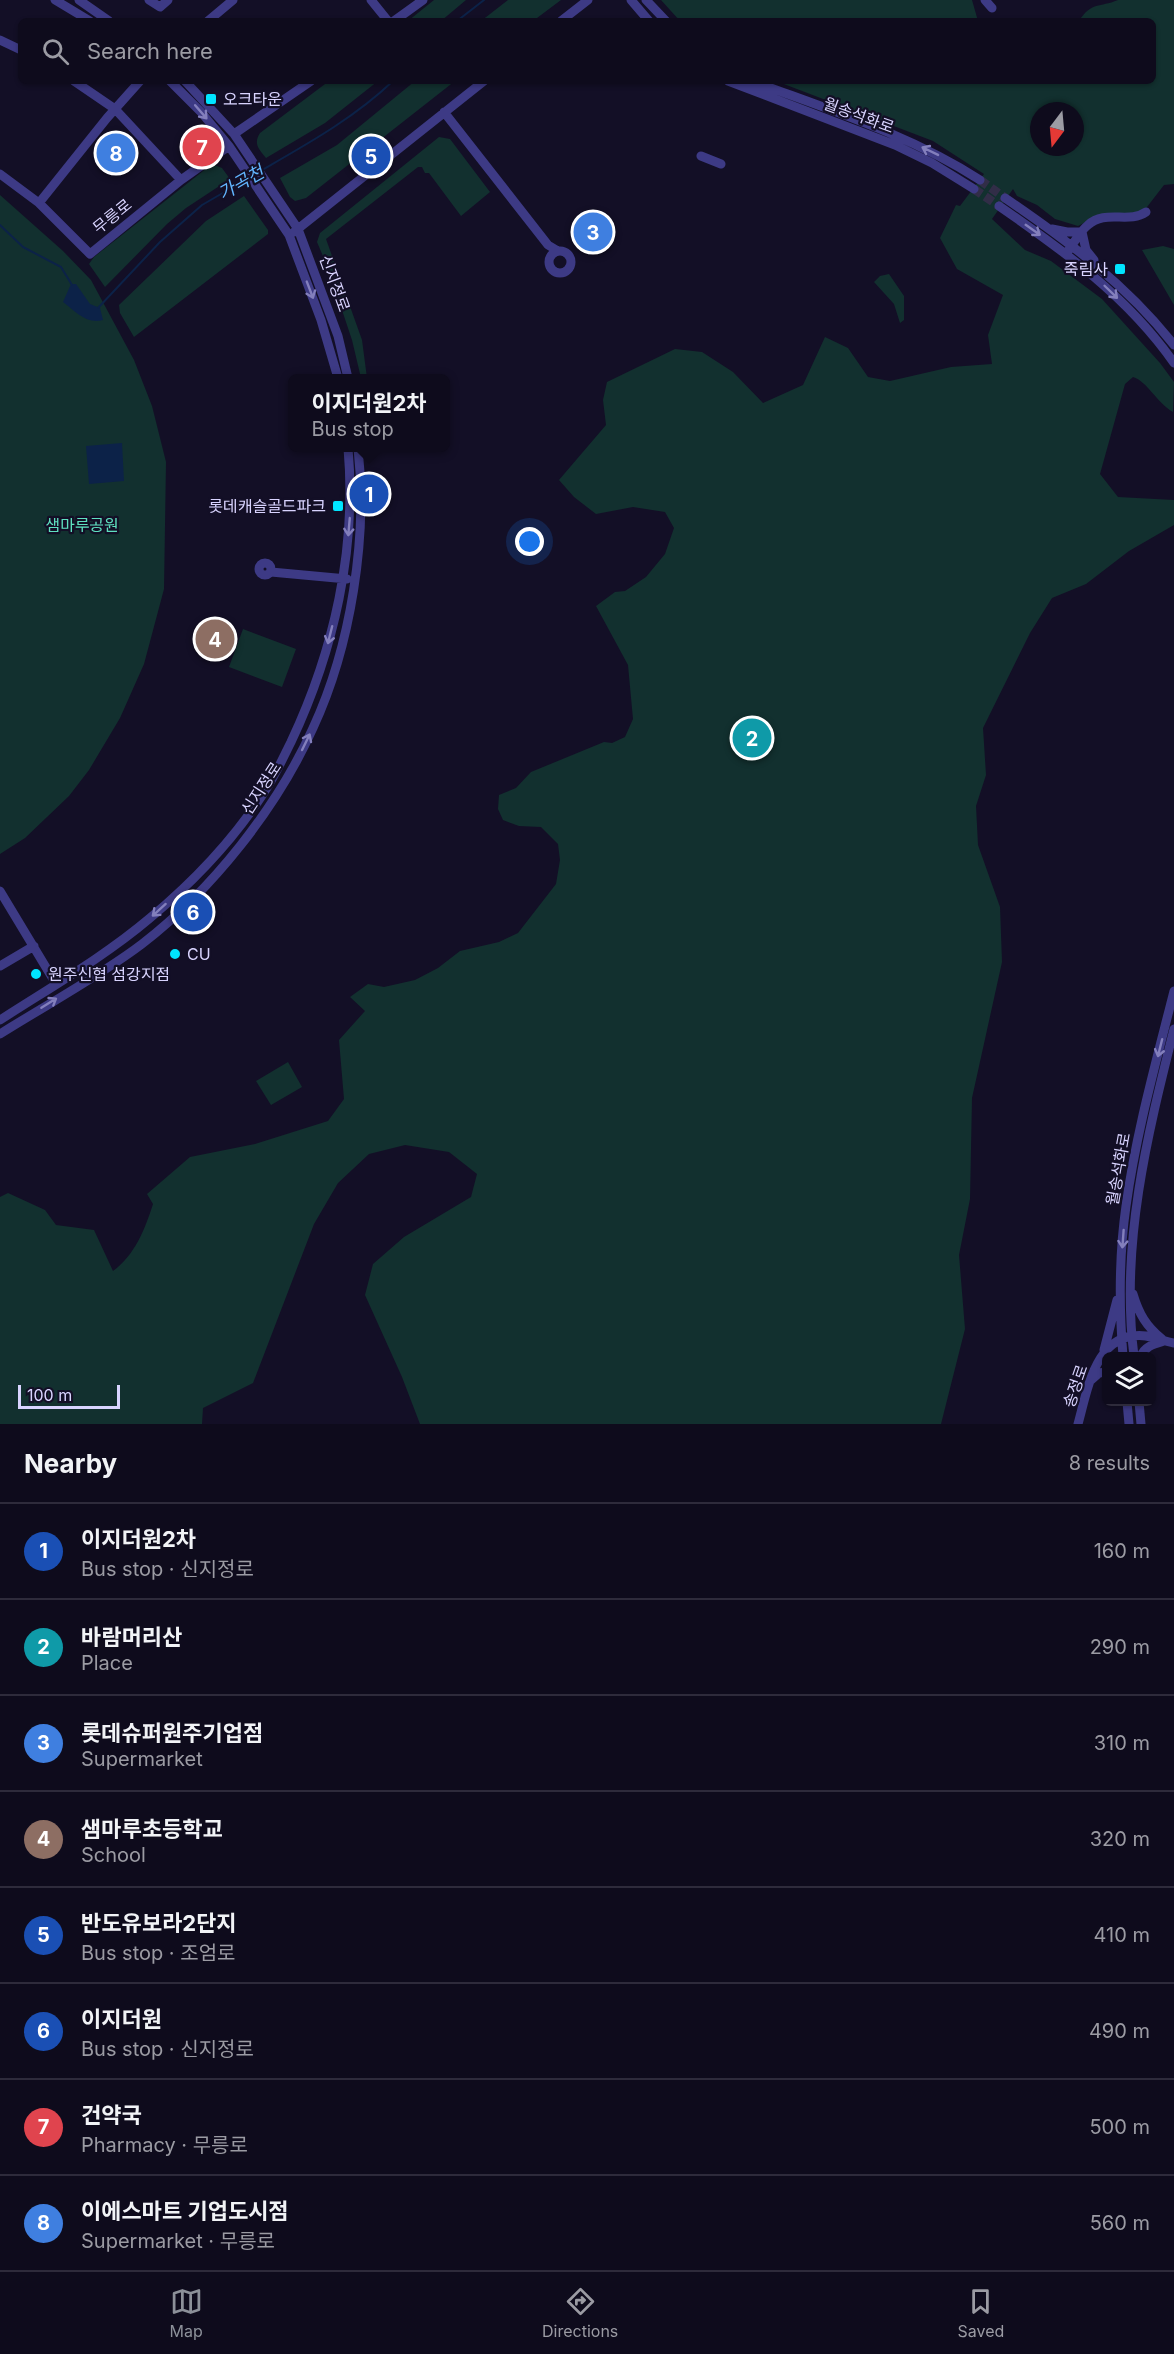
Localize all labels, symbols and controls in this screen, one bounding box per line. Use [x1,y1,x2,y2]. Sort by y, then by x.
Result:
search box [18,18,1156,84]
icon: search [39,35,72,68]
text: Search here [87,38,213,64]
place label: 오크타운 [223,89,282,109]
marker: 오크타운 [204,92,218,106]
street label: 월송석화로 [821,93,897,137]
north arrow [1030,102,1084,156]
one-way arrow [194,105,208,120]
pin: 7 [182,124,222,170]
pin: 8 [96,130,136,176]
pin: 5 [352,134,391,178]
one-way arrow [922,144,940,156]
water label: 가곡천 [214,160,270,204]
street label: 무릉로 [89,194,136,238]
pin: 3 [574,210,612,254]
one-way arrow [1025,223,1041,236]
street label: 신지정로 [316,252,355,314]
place label: 죽림사 [1064,259,1108,279]
marker: 죽림사 [1113,262,1127,276]
one-way arrow [305,280,316,299]
one-way arrow [1104,284,1119,299]
popup [288,374,450,452]
text: 이지더원2차 [311,390,427,416]
text: Bus stop [311,417,394,441]
pin: 1 [350,472,388,516]
place label: 롯데캐슬골드파크 [208,496,326,516]
marker: 롯데캐슬골드파크 [331,499,345,513]
park label: 샘마루공원 [45,515,119,535]
one-way arrow [343,516,354,536]
your location [515,527,544,556]
pin: 4 [196,616,234,662]
one-way arrow [324,625,336,644]
pin: 2 [732,716,771,760]
one-way arrow [301,733,313,751]
street label: 신지정로 [237,758,286,818]
pin: 6 [174,890,212,934]
one-way arrow [151,903,166,917]
place label: CU [187,944,211,964]
marker: CU [168,947,182,961]
place label: 원주신협 섬강지점 [48,964,170,984]
marker: 원주신협 섬강지점 [29,967,43,981]
one-way arrow [41,996,58,1009]
one-way arrow [1153,1038,1165,1057]
street label: 월송석화로 [1102,1131,1134,1207]
one-way arrow [1117,1229,1128,1249]
map controls [1102,1352,1156,1406]
button: layers [1102,1352,1156,1406]
street label: 송정로 [1058,1362,1092,1410]
scale bar [18,1382,120,1410]
text: 100 m [27,1385,72,1405]
text: Nearby [24,1448,117,1479]
text: 8 results [1069,1451,1150,1475]
text: 이지더원2차 [81,1526,196,1552]
text: 1 [39,1539,48,1563]
text: 160 m [1094,1539,1150,1563]
text: Bus stop · 신지정로 [81,1557,254,1581]
text: 바람머리산 [81,1624,182,1650]
text: 2 [37,1635,50,1659]
text: 290 m [1090,1635,1150,1659]
text: Place [81,1651,133,1675]
text: 롯데슈퍼원주기업점 [81,1720,263,1746]
text: 3 [37,1731,50,1755]
text: 310 m [1094,1731,1150,1755]
text: Supermarket [81,1747,203,1771]
text: 샘마루초등학교 [81,1816,223,1842]
text: 4 [37,1827,50,1851]
text: 320 m [1090,1827,1150,1851]
text: School [81,1843,146,1867]
text: 반도유보라2단지 [81,1910,237,1936]
text: 5 [37,1923,50,1947]
text: 410 m [1094,1923,1150,1947]
text: Bus stop · 조엄로 [81,1941,235,1965]
text: 이지더원 [81,2006,162,2032]
text: 6 [37,2019,50,2043]
text: 490 m [1089,2019,1150,2043]
text: Bus stop · 신지정로 [81,2037,254,2061]
text: 건약국 [81,2102,142,2128]
text: 7 [38,2115,49,2139]
text: 500 m [1089,2115,1150,2139]
text: Pharmacy · 무릉로 [81,2133,248,2157]
text: 이에스마트 기업도시점 [81,2198,289,2224]
text: 8 [37,2211,50,2235]
text: 560 m [1090,2211,1150,2235]
text: Supermarket · 무릉로 [81,2229,275,2253]
tab: Map [170,2285,203,2341]
tab: Directions [542,2285,618,2341]
tab: Saved [958,2285,1004,2341]

